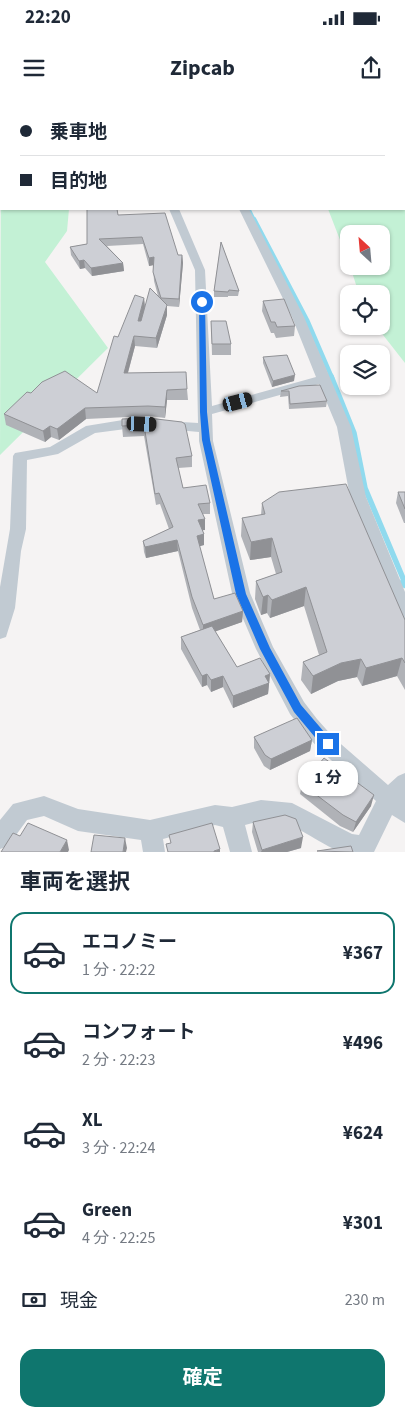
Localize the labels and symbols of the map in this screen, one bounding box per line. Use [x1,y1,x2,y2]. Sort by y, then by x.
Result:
north arrow [340,225,390,275]
route start [191,291,213,313]
car [221,391,254,413]
car [126,416,157,432]
route end [317,733,339,755]
callout: 1 分 [298,762,358,796]

